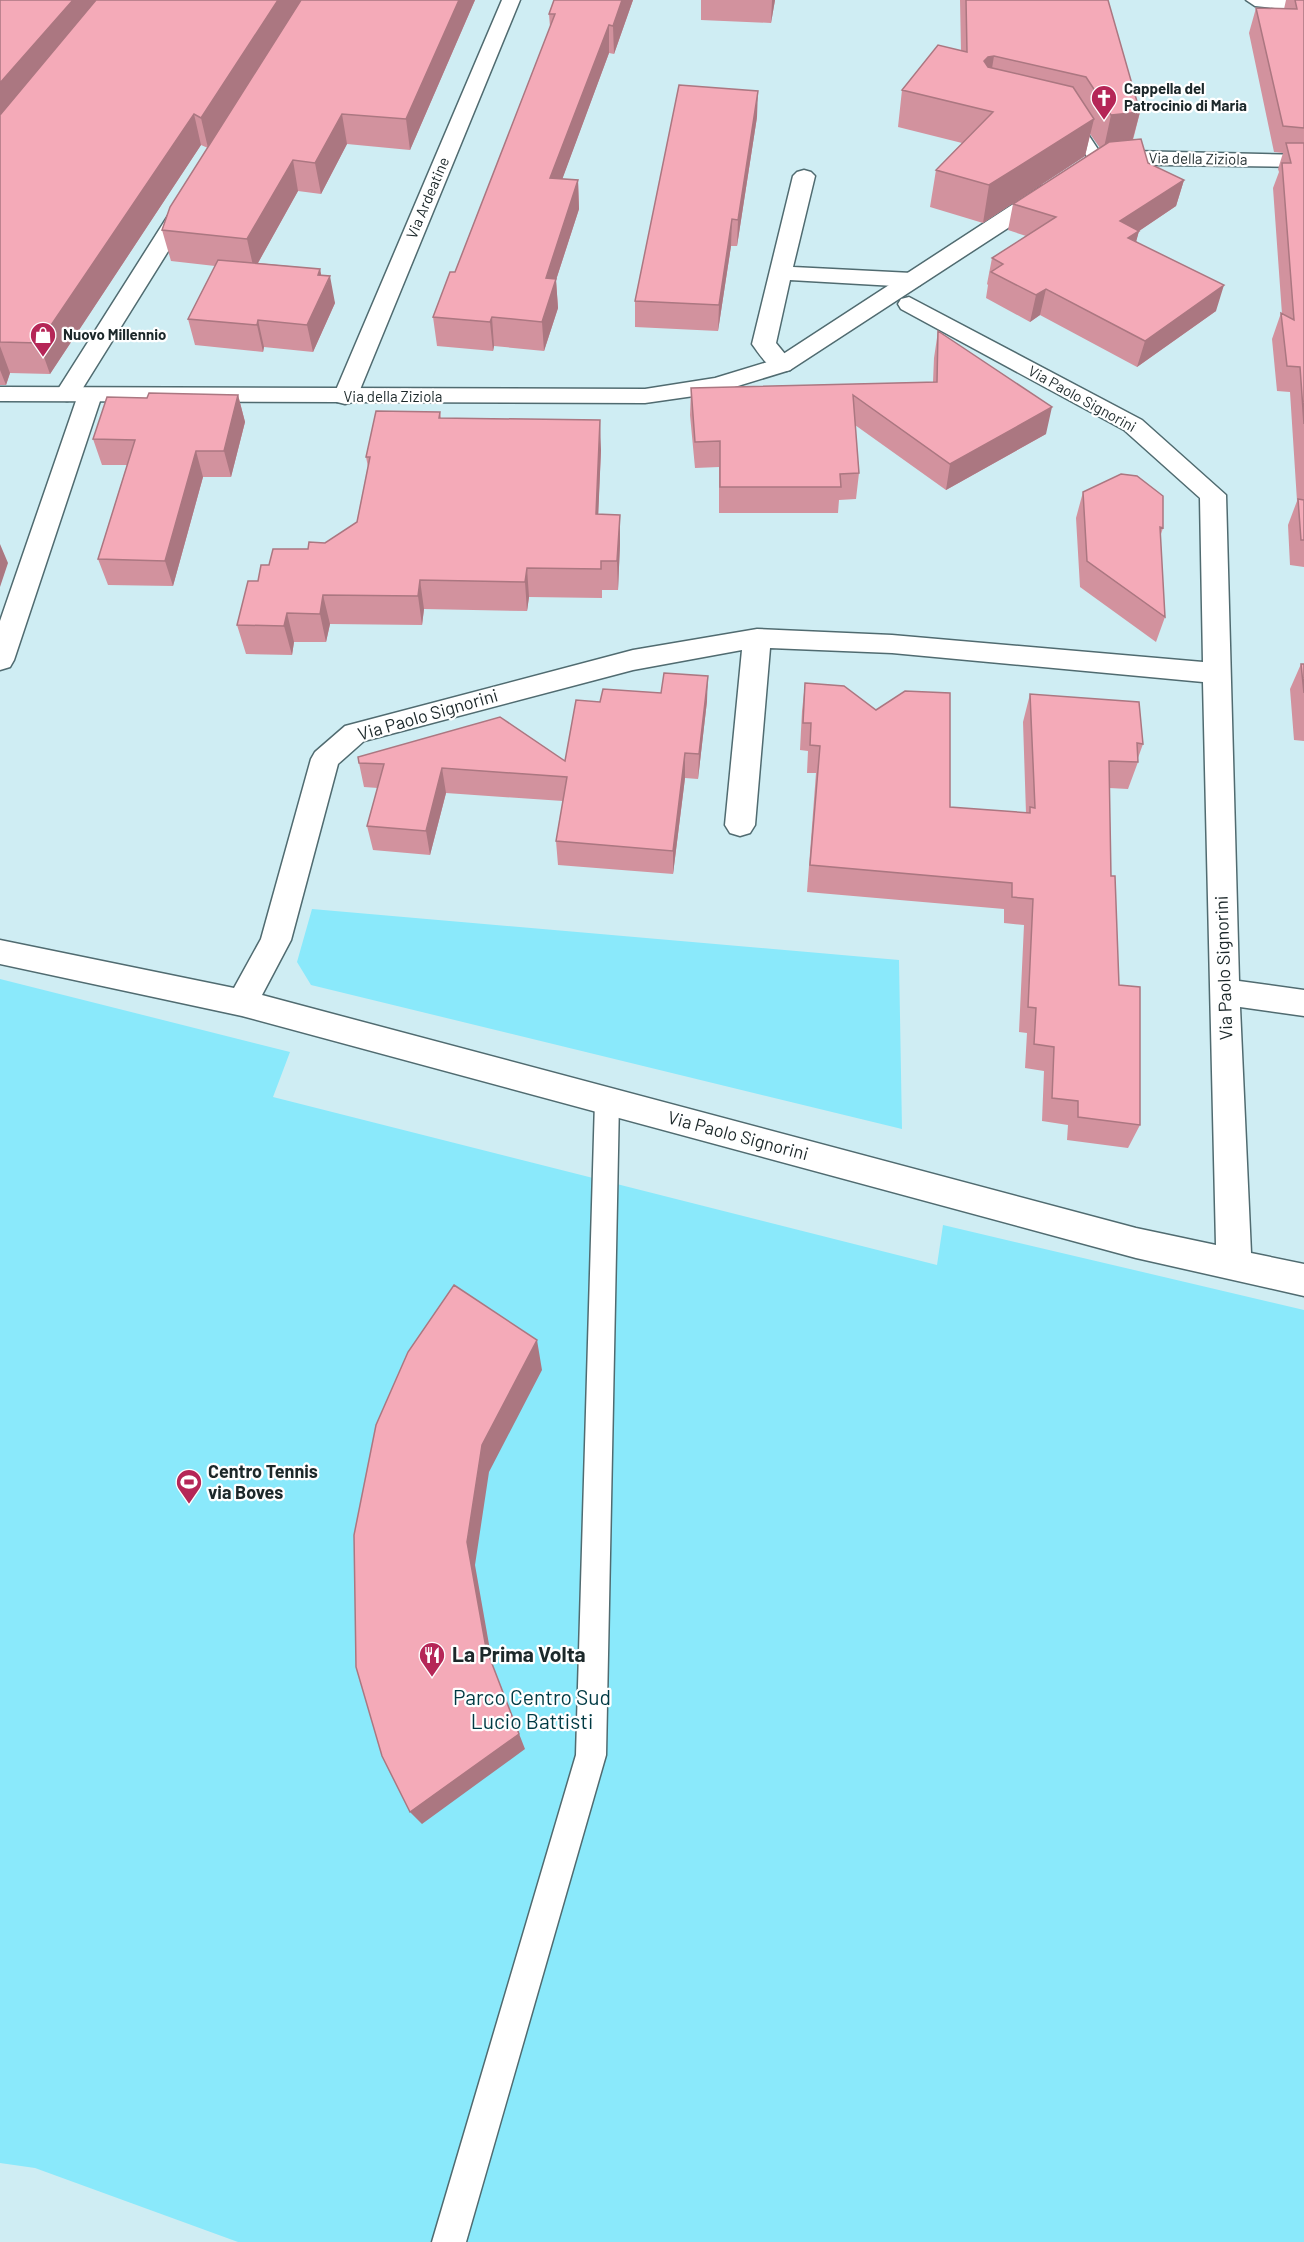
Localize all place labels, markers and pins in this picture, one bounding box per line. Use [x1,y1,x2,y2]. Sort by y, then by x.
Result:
place label: Cappella del Patrocinio di Maria [1124,79,1247,114]
church icon: Cappella del Patrocinio di Maria [1089,83,1119,121]
shop icon: Nuovo Millennio [28,320,58,358]
place label: Nuovo Millennio [63,325,166,343]
place label: Centro Tennis via Boves [208,1460,318,1503]
sports icon: Centro Tennis via Boves [174,1467,204,1505]
restaurant icon: La Prima Volta [417,1640,447,1678]
place label: La Prima Volta [452,1641,586,1666]

